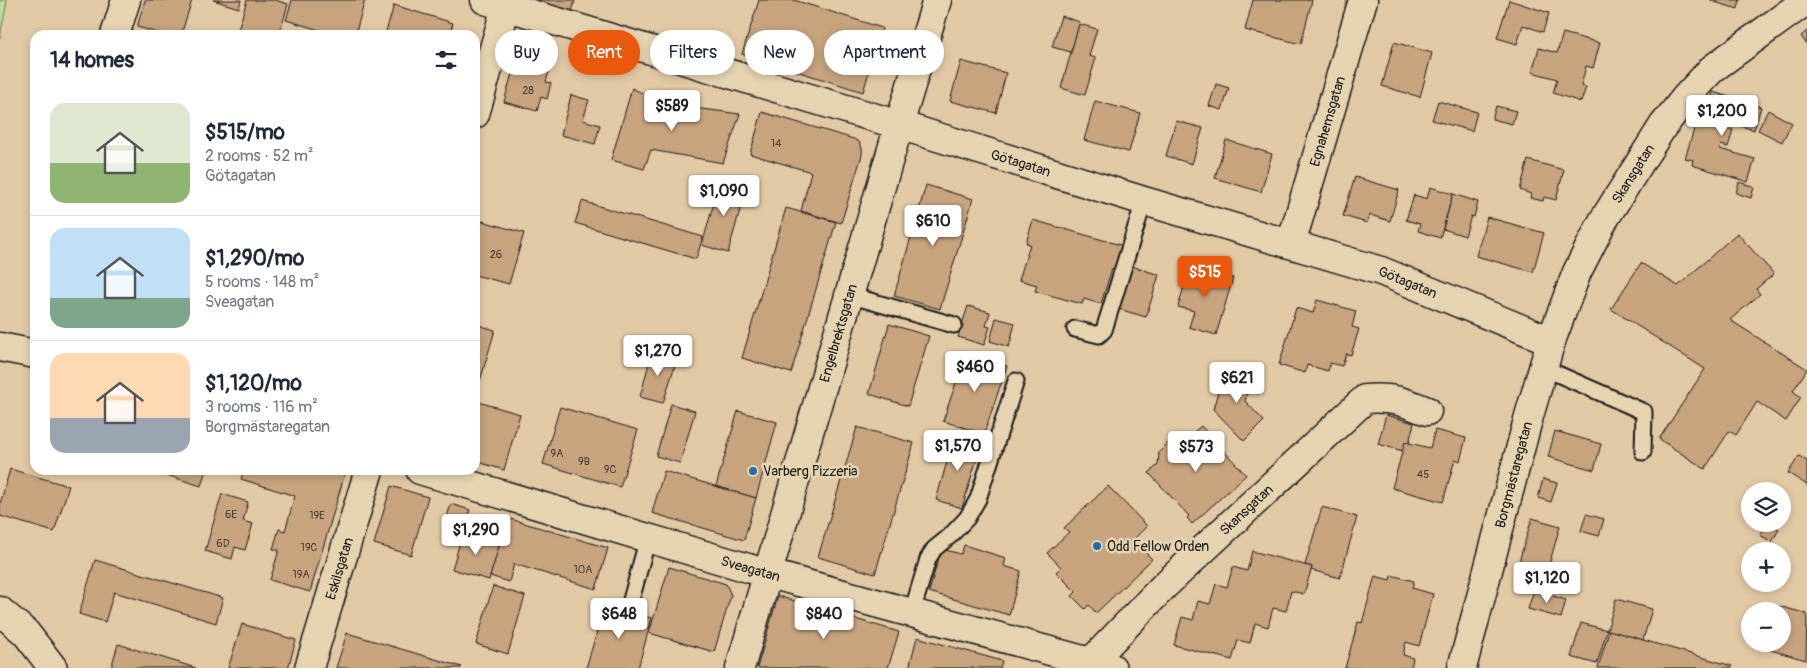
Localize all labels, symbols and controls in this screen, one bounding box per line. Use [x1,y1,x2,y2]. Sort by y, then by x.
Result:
chip: Buy [495,30,558,75]
chip: Rent [568,30,640,75]
chip: Filters [650,30,735,75]
chip: New [745,30,814,75]
chip: Apartment [824,30,944,75]
icon: filters [432,46,460,74]
text: 14 homes [50,47,134,74]
street label: Egnahemsgatan [1306,74,1349,168]
house number: 28 [522,84,534,97]
pin: $589 [642,90,702,132]
pin: $1,200 [1681,94,1763,137]
text: $589 [655,96,689,116]
text: $1,200 [1697,101,1747,121]
text: $515/mo [205,119,285,146]
icon: home [90,123,150,183]
house number: 14 [771,137,782,150]
street label: Skansgatan [1608,141,1658,206]
street label: Götagatan [989,145,1053,180]
text: 2 rooms · 52 m² [205,146,314,166]
text: Götagatan [205,166,276,186]
pin: $1,090 [683,174,765,217]
text: $1,090 [699,181,749,201]
pin: $610 [903,204,963,247]
text: $610 [915,211,951,231]
text: $1,290/mo [205,245,304,272]
icon: home [90,248,150,308]
house number: 26 [490,248,502,261]
pin: $515 [1175,256,1235,298]
text: $515 [1189,262,1221,282]
street label: Götagatan [1376,262,1440,302]
text: 5 rooms · 148 m² [205,272,319,292]
street label: Engelbrektsgatan [816,282,861,384]
text: Sveagatan [205,292,274,312]
pin: $1,270 [617,334,699,377]
text: $1,270 [634,341,682,361]
pin: $460 [945,350,1005,393]
text: $460 [956,357,994,377]
pin: $621 [1207,362,1267,404]
text: $621 [1220,368,1254,388]
text: $1,120/mo [205,370,302,397]
icon: home [90,373,150,433]
text: 3 rooms · 116 m² [205,397,318,417]
text: Borgmästaregatan [205,417,330,437]
street label: Borgmästaregatan [1491,420,1536,530]
pin: $1,570 [917,430,999,472]
pin: $573 [1166,430,1226,473]
text: $1,570 [934,436,982,456]
text: $573 [1179,437,1213,457]
house number: 9A [551,447,563,460]
house number: 9B [578,455,590,468]
house number: 9C [604,463,616,476]
place label: Varberg Pizzeria [763,463,857,480]
marker: Varberg Pizzeria [747,465,759,477]
house number: 45 [1417,468,1429,481]
street label: Skansgatan [1216,481,1276,539]
map controls [1741,482,1791,652]
button: layers [1741,482,1791,532]
house number: 6E [225,508,237,521]
house number: 19E [309,509,325,522]
pin: $1,290 [435,514,517,556]
text: $1,290 [452,520,500,540]
street label: Eskilsgatan [322,535,357,602]
house number: 6D [216,537,230,550]
place label: Odd Fellow Orden [1107,538,1209,555]
marker: Odd Fellow Orden [1091,540,1103,552]
house number: 19C [301,541,318,554]
button: + [1741,542,1791,592]
street label: Sveagatan [719,552,782,585]
pin: $1,120 [1506,562,1588,604]
house number: 10A [574,563,592,576]
house number: 19A [292,568,310,581]
text: $1,120 [1524,568,1570,588]
pin: $648 [589,598,649,640]
pin: $840 [794,598,854,640]
button: − [1741,602,1791,652]
text: $648 [601,604,637,624]
text: $840 [806,604,842,624]

